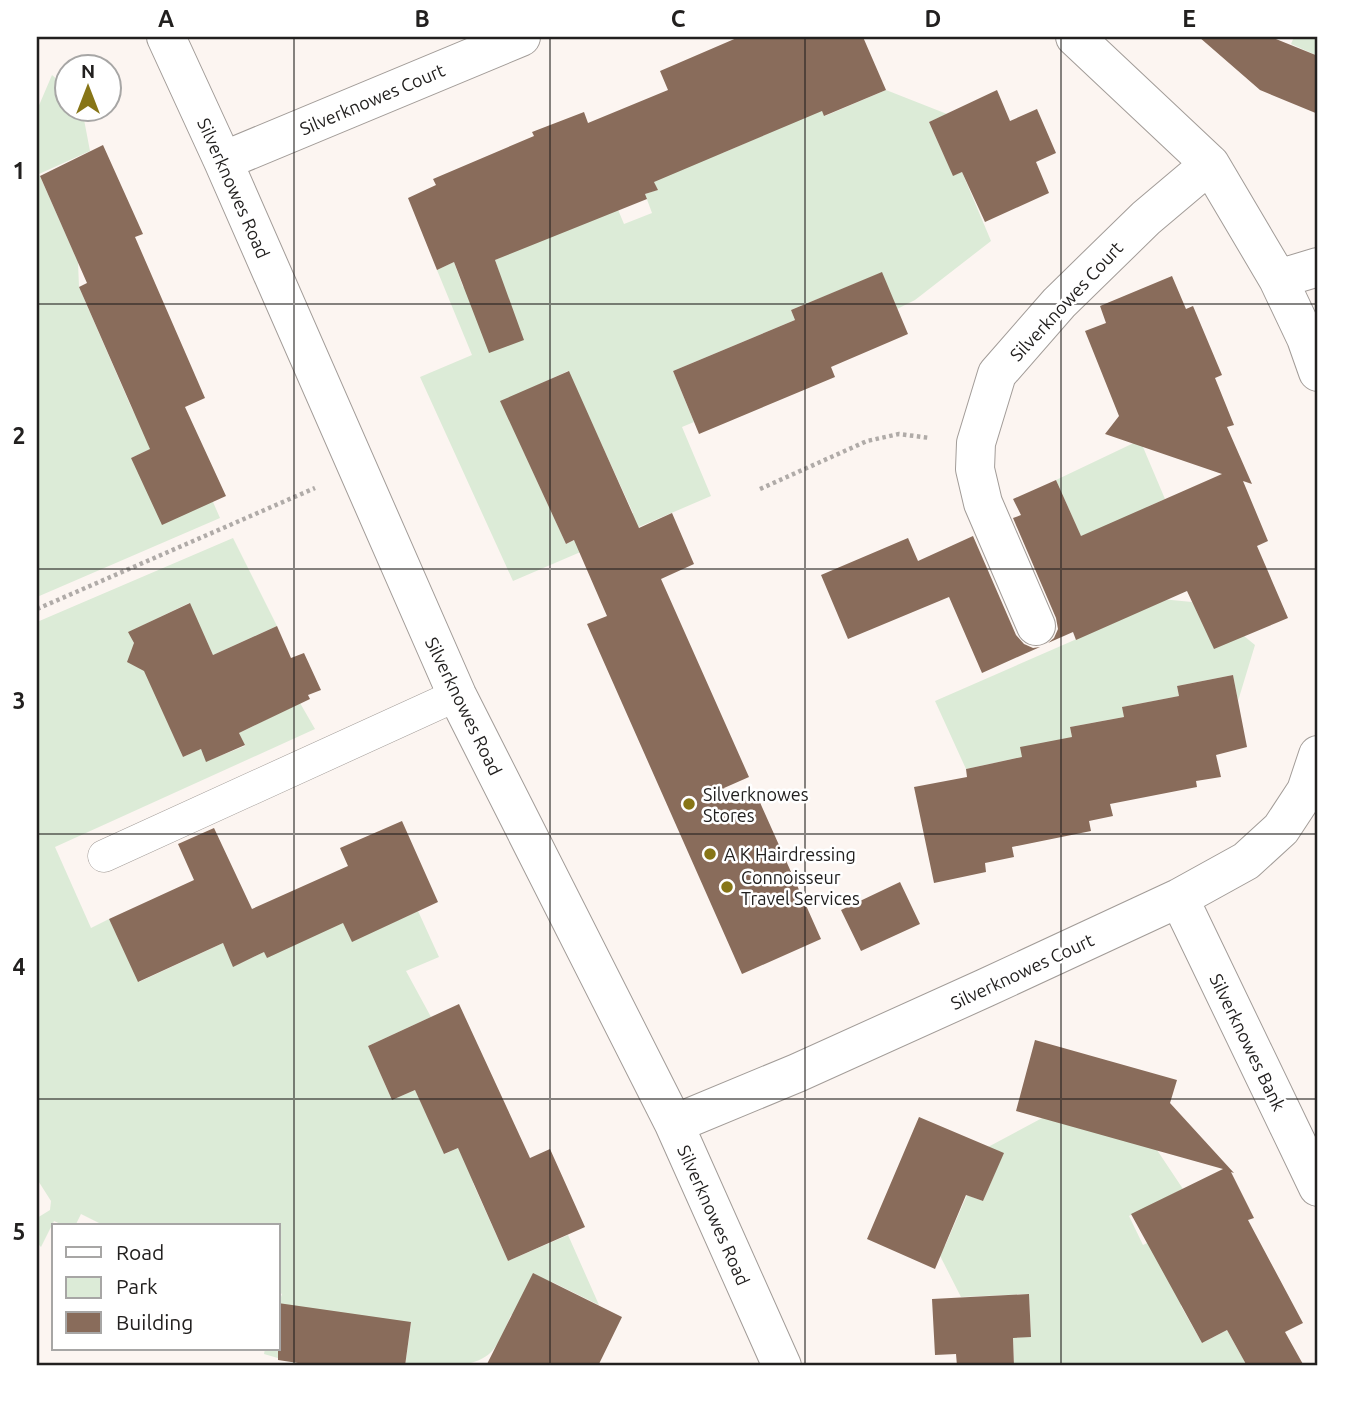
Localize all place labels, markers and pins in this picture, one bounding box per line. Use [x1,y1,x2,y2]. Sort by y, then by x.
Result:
place label: Silverknowes Stores [703,784,809,825]
marker: Silverknowes Stores [681,796,697,812]
place label: A K Hairdressing [724,844,856,864]
marker: A K Hairdressing [702,846,718,862]
place label: Connoisseur Travel Services [741,867,860,908]
marker: Connoisseur Travel Services [719,879,735,895]

